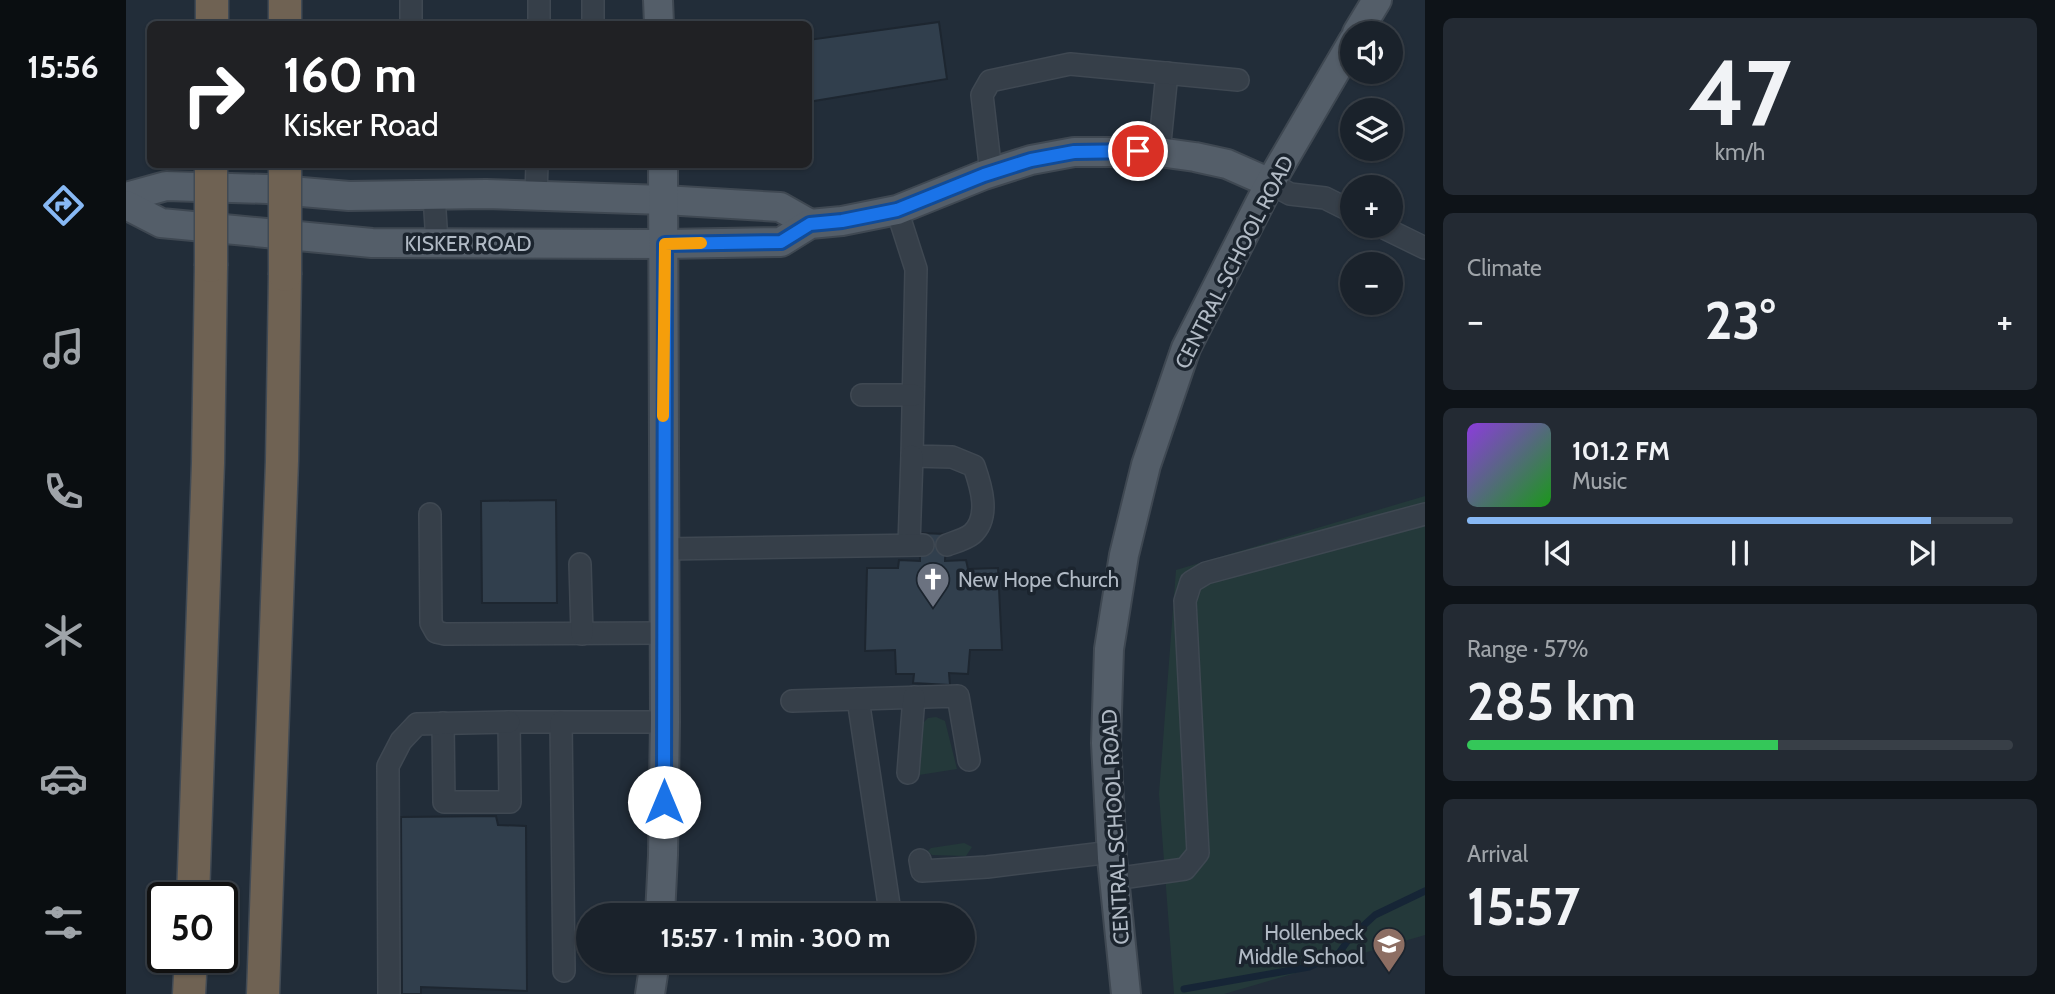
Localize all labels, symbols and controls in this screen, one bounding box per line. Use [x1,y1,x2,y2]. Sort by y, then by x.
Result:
map controls [1340,21,1403,315]
button: sound [1340,21,1403,84]
text: 47 [1689,37,1791,148]
text: 160 m [283,45,417,104]
text: 15:56 [27,47,99,86]
icon: right [168,49,259,140]
button: layers [1340,98,1403,161]
text: Kisker Road [283,105,439,144]
pin [1108,121,1168,181]
icon: arrive [1119,132,1157,170]
text: km/h [1715,138,1765,166]
street label: CENTRAL SCHOOL ROAD [1169,151,1299,373]
button: + [1340,175,1403,238]
icon: directions [39,181,88,230]
street label: KISKER ROAD [404,231,532,256]
button: − [1340,252,1403,315]
text: Climate [1467,254,1542,282]
text: 23° [1705,289,1775,352]
text: − [1467,297,1484,344]
text: + [1996,297,2013,344]
icon: music [39,324,88,373]
text: 101.2 FM [1572,435,1670,467]
icon: phone [39,467,88,516]
text: Music [1572,467,1627,495]
icon: previous [1539,534,1577,572]
icon: pause [1721,534,1759,572]
icon: next [1903,534,1941,572]
church icon: New Hope Church [914,560,952,609]
place label: New Hope Church [958,567,1119,592]
icon: climate [39,611,88,660]
text: Range · 57% [1467,635,1588,663]
text: 285 km [1467,670,1636,733]
street label: CENTRAL SCHOOL ROAD [1096,709,1134,945]
icon: car [39,754,88,803]
position arrow [627,765,701,839]
text: Arrival [1467,840,1528,868]
text: 15:57 [1467,875,1580,938]
speed limit sign: 50 [147,882,238,973]
icon: filters [39,898,88,947]
place label: Hollenbeck Middle School [1238,920,1365,969]
text: 15:57 · 1 min · 300 m [661,922,890,954]
school or university icon: Hollenbeck Middle School [1370,925,1408,974]

